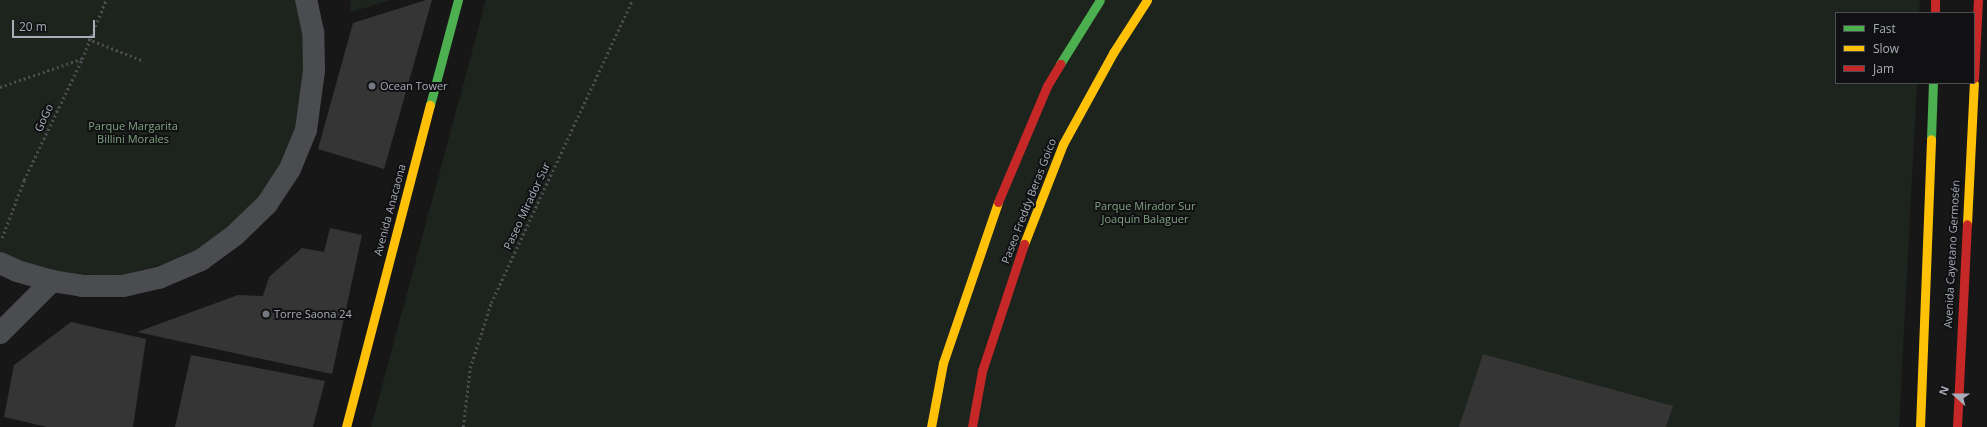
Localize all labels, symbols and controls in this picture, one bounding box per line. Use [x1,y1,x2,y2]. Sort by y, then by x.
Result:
scale bar [14,12,97,38]
legend [1835,12,1975,84]
text: 20 m [19,18,47,35]
text: Fast [1873,20,1896,37]
text: Slow [1873,40,1899,57]
text: Jam [1873,60,1894,77]
place label: Ocean Tower [380,79,448,93]
marker: Ocean Tower [367,81,377,91]
street label: GoGo [32,102,56,134]
park label: Parque Margarita Billini Morales [88,120,178,146]
street label: Paseo Freddy Beras Goico [999,137,1059,265]
street label: Paseo Mirador Sur [501,160,553,252]
street label: Avenida Anacaona [371,163,409,257]
street label: Avenida Cayetano Germosén [1942,180,1962,328]
park label: Parque Mirador Sur Joaquín Balaguer [1095,200,1195,226]
place label: Torre Saona 24 [274,307,352,321]
marker: Torre Saona 24 [261,309,271,319]
north arrow [1935,375,1975,415]
text: N [1935,384,1952,397]

